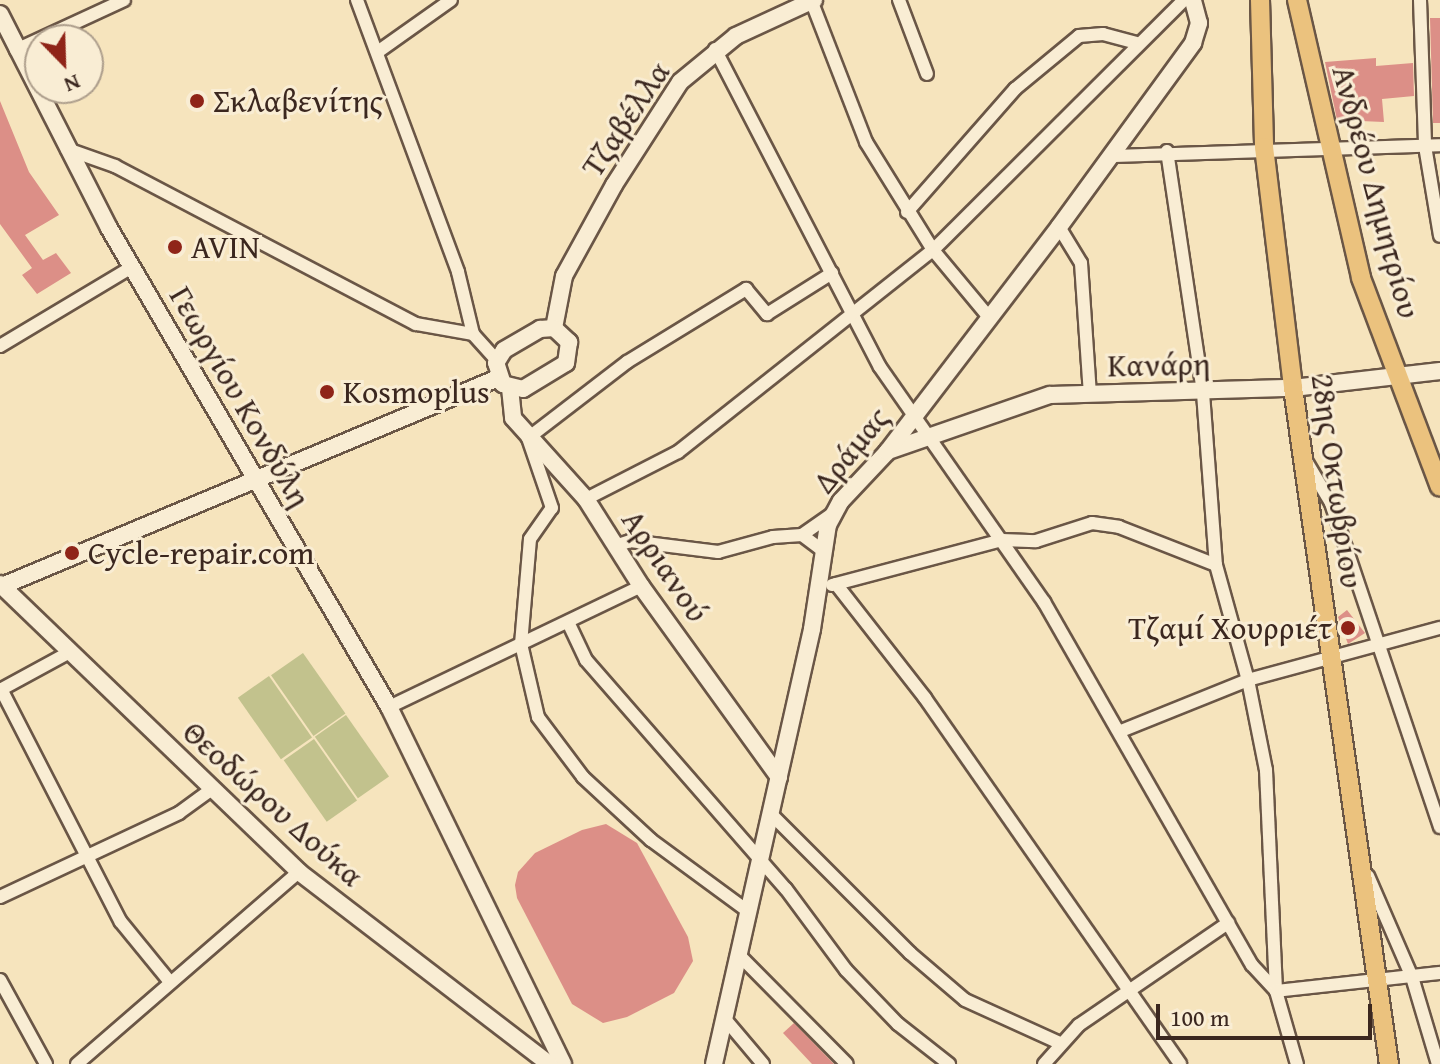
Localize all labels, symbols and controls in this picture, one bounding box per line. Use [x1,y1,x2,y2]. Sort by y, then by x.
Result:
north arrow [24,24,104,104]
street label: Τζαβέλλα [573,54,679,184]
street label: Ανδρέου Δημητρίου [1324,62,1428,322]
text: N [60,67,86,102]
place label: Σκλαβενίτης [213,82,383,120]
marker: Σκλαβενίτης [188,92,206,110]
place label: AVIN [191,228,260,266]
marker: AVIN [166,238,184,256]
street label: Γεωργίου Κονδύλη [161,280,319,514]
street label: Κανάρη [1107,345,1211,385]
street label: 28ης Οκτωβρίου [1303,371,1371,591]
place label: Kosmoplus [343,373,490,411]
marker: Kosmoplus [318,383,336,401]
street label: Δράμας [805,399,897,501]
street label: Αρριανού [613,502,717,630]
place label: Cycle-repair.com [88,534,314,572]
marker: Cycle-repair.com [63,544,81,562]
place label: Τζαμί Χουρριέτ [1128,609,1332,647]
marker: Τζαμί Χουρριέτ [1339,619,1357,637]
street label: Θεοδώρου Δούκα [175,713,371,895]
scale bar [1160,988,1376,1038]
text: 100 m [1170,1000,1230,1035]

